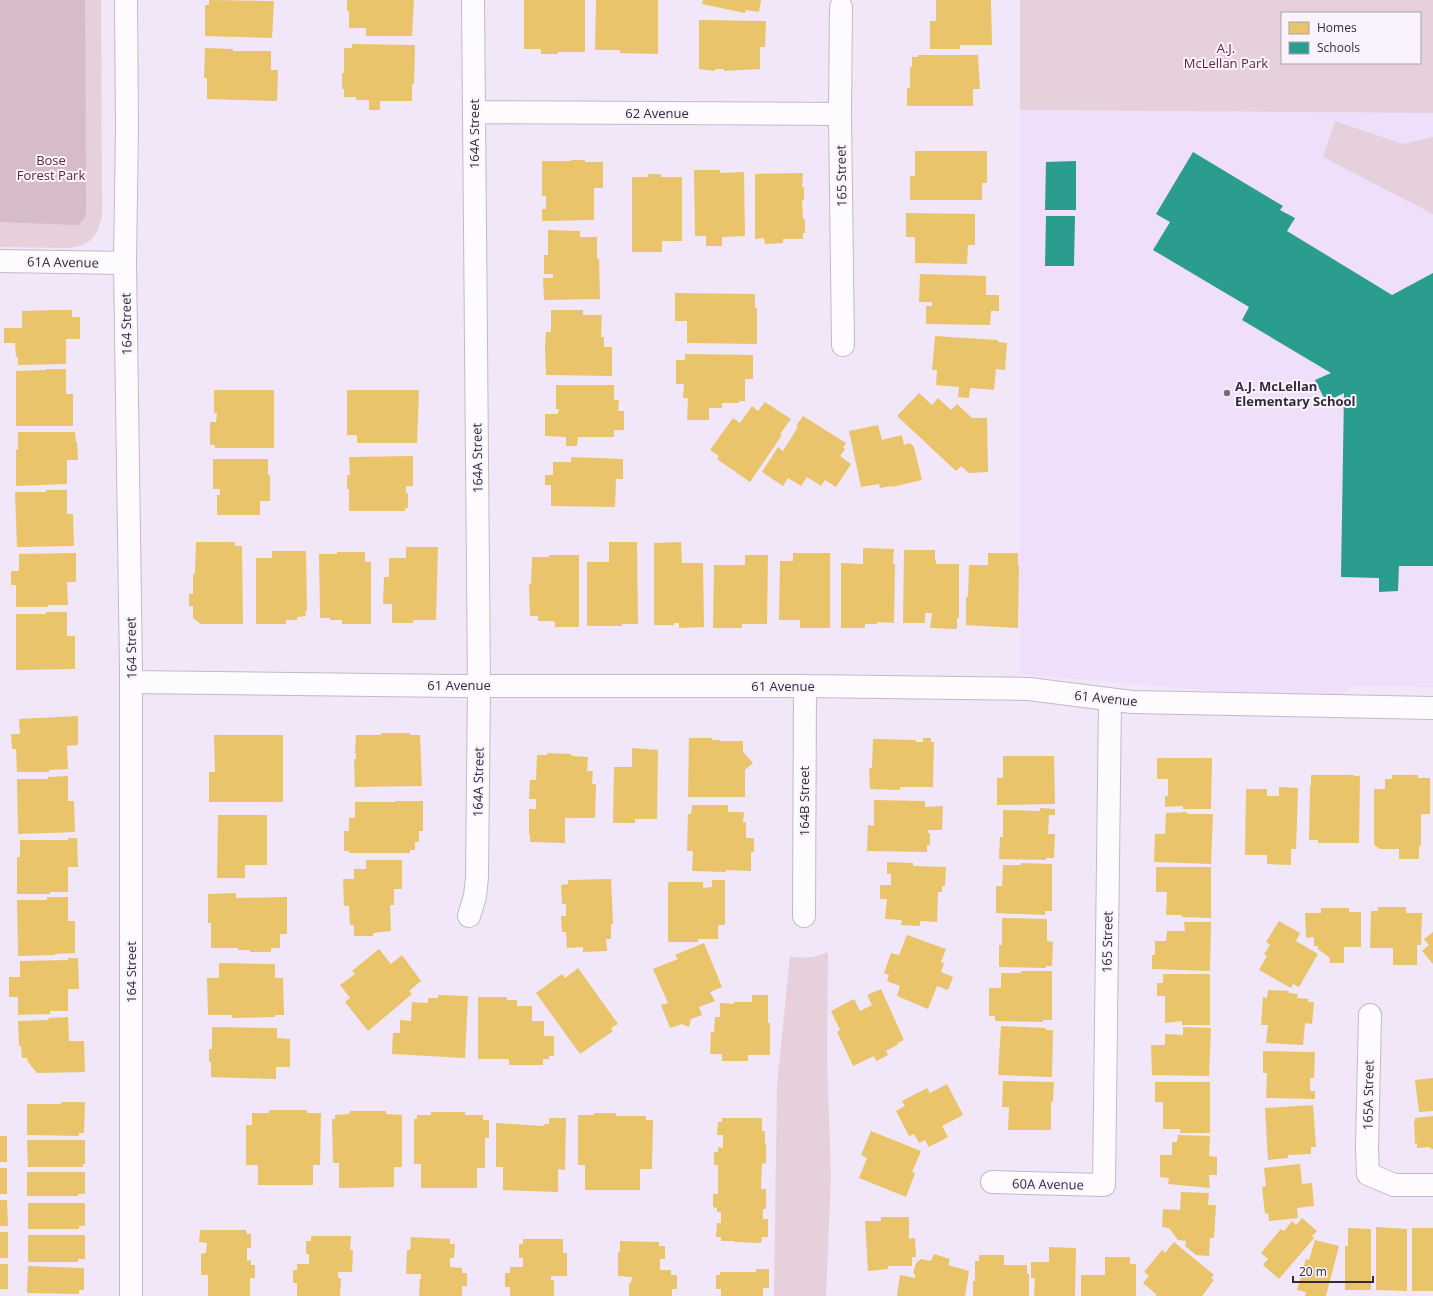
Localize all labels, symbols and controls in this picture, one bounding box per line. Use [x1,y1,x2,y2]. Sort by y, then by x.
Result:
legend [1281,12,1421,64]
text: Homes [1317,19,1357,36]
park label: A.J. McLellan Park [1184,39,1268,72]
text: Schools [1317,39,1360,56]
street label: 164A Street [465,99,483,169]
street label: 62 Avenue [625,104,689,122]
street label: 165 Street [831,144,851,207]
park label: Bose Forest Park [17,151,85,184]
street label: 61A Avenue [27,252,99,272]
street label: 164 Street [116,292,136,355]
place label: A.J. McLellan Elementary School [1235,377,1356,410]
marker: A.J. McLellan Elementary School [1222,388,1232,398]
street label: 164A Street [467,422,487,493]
street label: 164 Street [121,616,141,679]
street label: 61 Avenue [427,676,491,694]
street label: 61 Avenue [751,677,815,695]
street label: 61 Avenue [1073,686,1139,710]
street label: 164A Street [468,746,488,817]
street label: 164B Street [795,765,813,836]
street label: 165 Street [1097,910,1117,973]
street label: 164 Street [122,941,140,1003]
street label: 165A Street [1358,1059,1378,1130]
street label: 60A Avenue [1012,1174,1084,1194]
scale bar [1293,1258,1373,1284]
text: 20 m [1299,1263,1327,1280]

